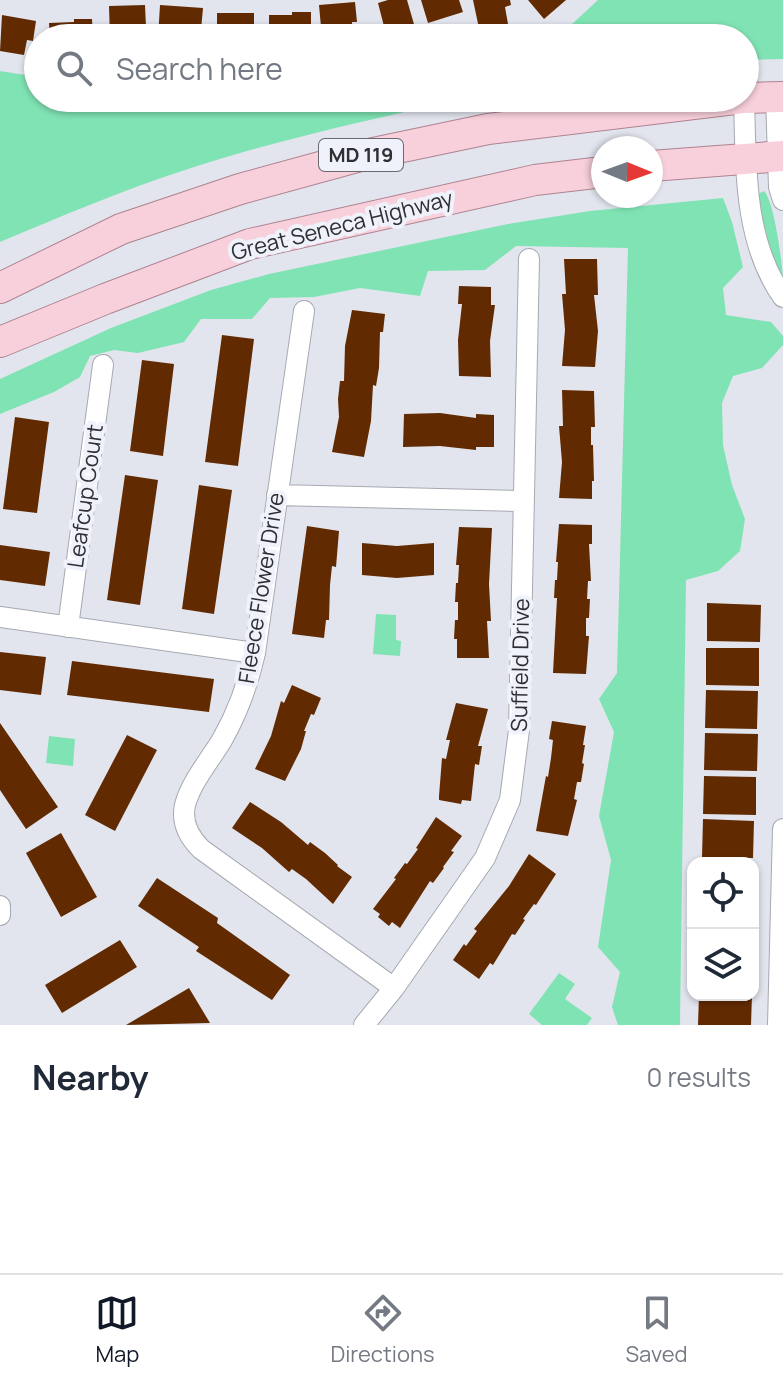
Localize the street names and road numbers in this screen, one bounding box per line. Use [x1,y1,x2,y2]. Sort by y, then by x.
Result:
road number: MD 119 [319,139,403,171]
street label: Great Seneca Highway [228,183,456,267]
street label: Leafcup Court [60,422,110,570]
street label: Fleece Flower Drive [231,490,291,686]
street label: Suffield Drive [504,598,536,732]

